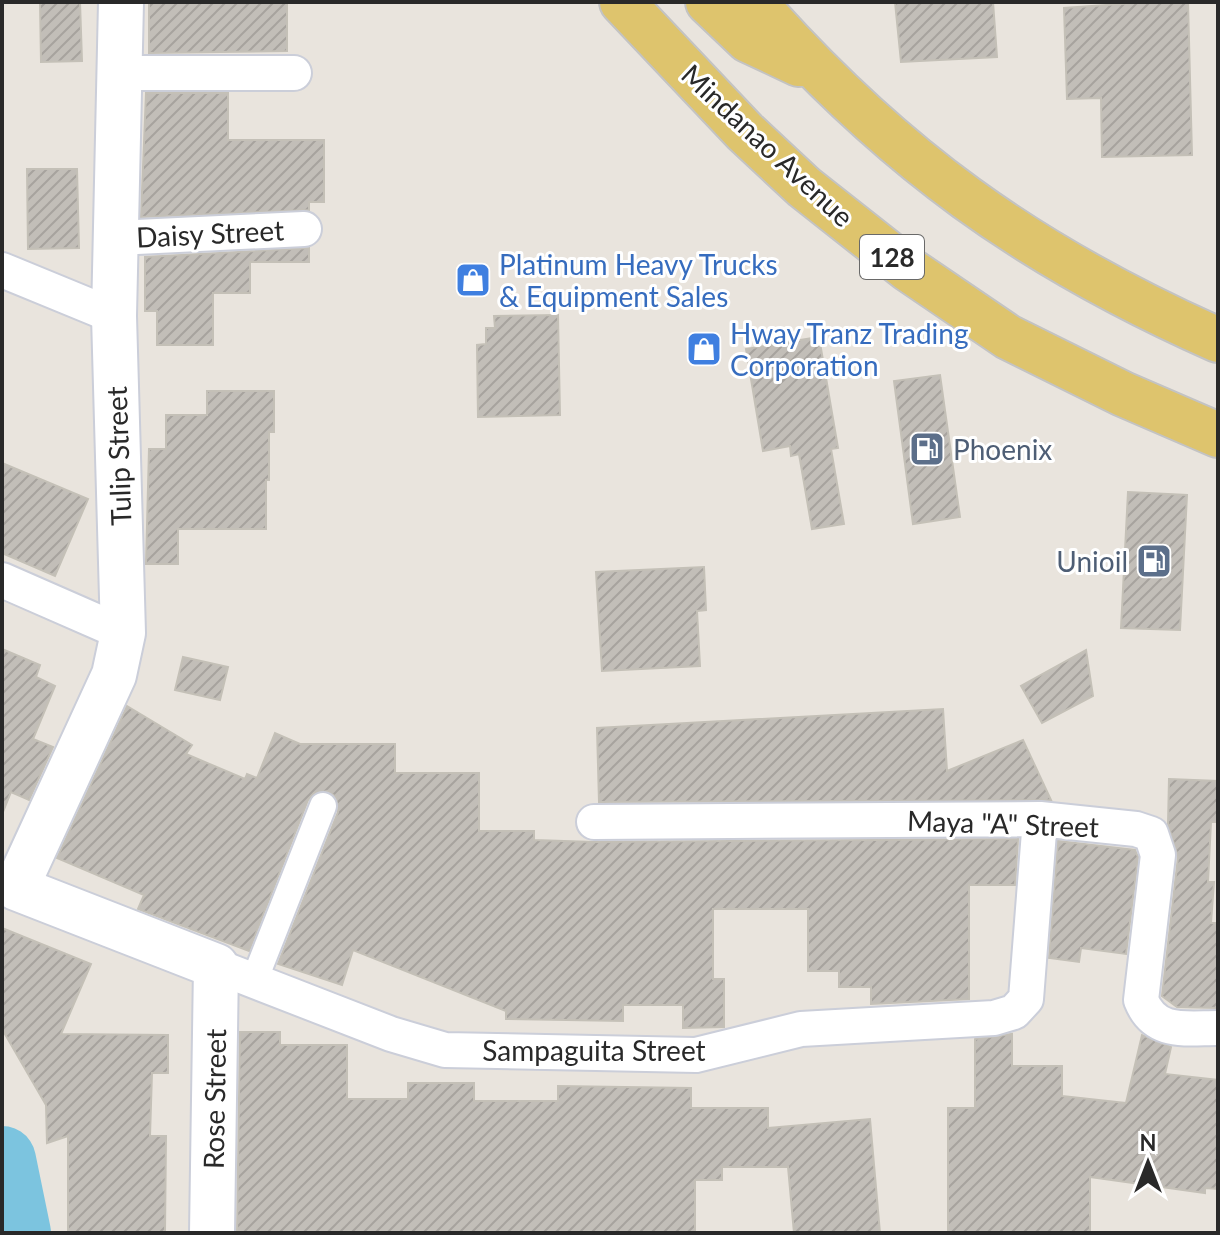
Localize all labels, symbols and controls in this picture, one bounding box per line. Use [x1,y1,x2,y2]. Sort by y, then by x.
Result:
street label: Mindanao Avenue [675,57,861,233]
street label: Daisy Street [135,212,285,254]
road number: 128 [860,235,924,279]
place label: Platinum Heavy Trucks & Equipment Sales [499,247,778,313]
shop icon: Platinum Heavy Trucks & Equipment Sales [454,261,492,299]
place label: Hway Tranz Trading Corporation [730,316,969,382]
shop icon: Hway Tranz Trading Corporation [685,330,723,368]
street label: Tulip Street [99,386,137,526]
fuel station icon: Phoenix [908,430,946,468]
place label: Phoenix [953,432,1052,466]
fuel station icon: Unioil [1135,542,1173,580]
place label: Unioil [1056,544,1128,578]
street label: Maya "A" Street [907,803,1099,843]
street label: Rose Street [196,1029,232,1169]
street label: Sampaguita Street [482,1033,706,1067]
north arrow [1108,1123,1188,1203]
text: N [1140,1129,1156,1156]

